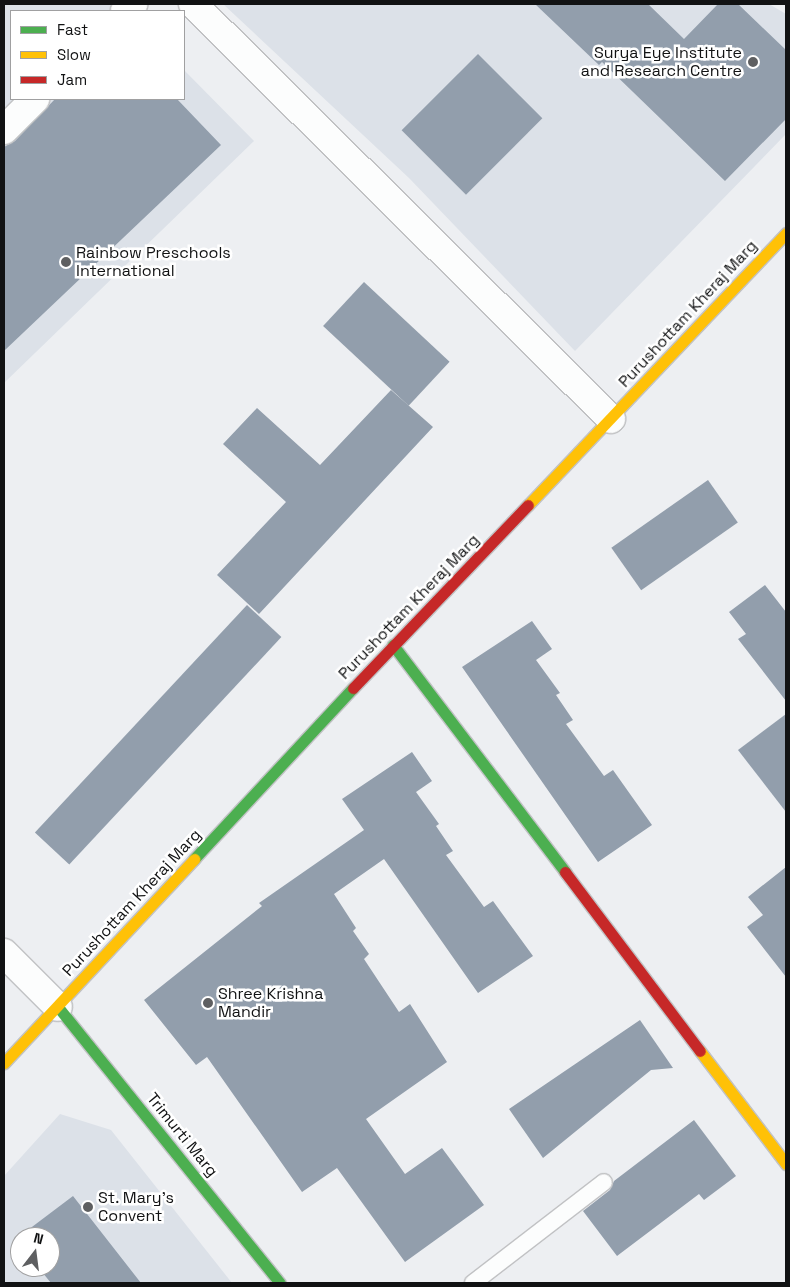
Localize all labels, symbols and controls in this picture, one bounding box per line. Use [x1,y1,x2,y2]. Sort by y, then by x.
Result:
legend [10,10,185,100]
text: Fast [57,20,88,39]
place label: Surya Eye Institute and Research Centre [581,43,742,81]
text: Slow [57,45,91,64]
marker: Surya Eye Institute and Research Centre [746,55,760,69]
text: Jam [57,70,87,89]
street label: Purushottam Kheraj Marg [615,236,761,392]
place label: Rainbow Preschools International [76,243,231,281]
marker: Rainbow Preschools International [60,256,72,268]
street label: Purushottam Kheraj Marg [335,531,483,683]
street label: Purushottam Kheraj Marg [59,825,205,981]
place label: Shree Krishna Mandir [218,984,323,1022]
marker: Shree Krishna Mandir [202,997,214,1009]
street label: Trimurti Marg [142,1089,222,1181]
place label: St. Mary's Convent [98,1188,175,1226]
marker: St. Mary's Convent [82,1201,94,1213]
north arrow [10,1227,60,1277]
text: N [32,1229,45,1248]

